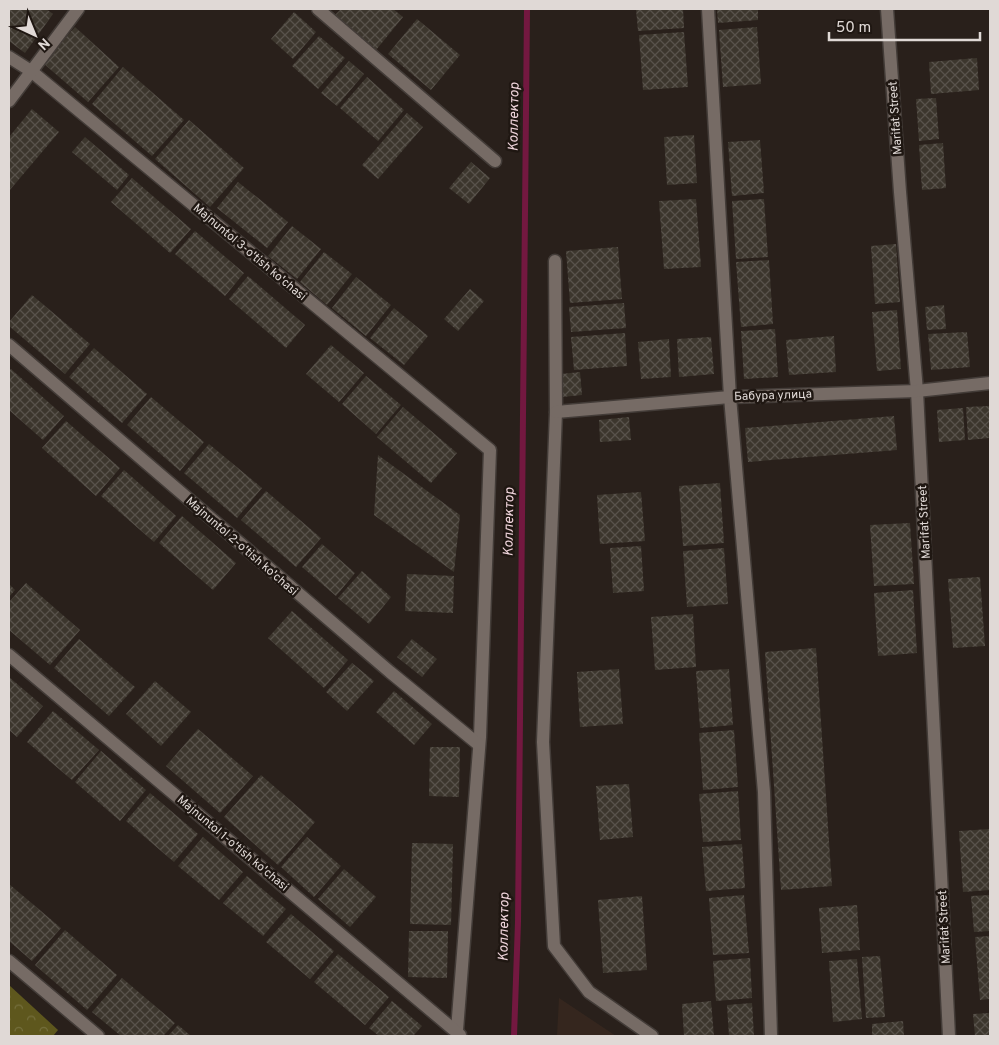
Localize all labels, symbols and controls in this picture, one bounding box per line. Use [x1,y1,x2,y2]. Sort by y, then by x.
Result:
north arrow [10,10,60,60]
scale bar [829,10,980,42]
text: 50 m [836,19,871,38]
text: N [33,34,53,53]
street label: Marifat Street [885,81,907,155]
water label: Коллектор [505,82,524,152]
street label: Majnuntol 3-o'tish ko'chasi [189,201,309,305]
street label: Бабура улица [734,387,812,405]
street label: Marifat Street [915,485,935,559]
water label: Коллектор [500,487,519,557]
street label: Majnuntol 2-o'tish ko'chasi [182,494,301,600]
street label: Majnuntol 1-o'tish ko'chasi [173,792,292,895]
street label: Marifat Street [935,890,955,964]
water label: Коллектор [495,892,514,962]

